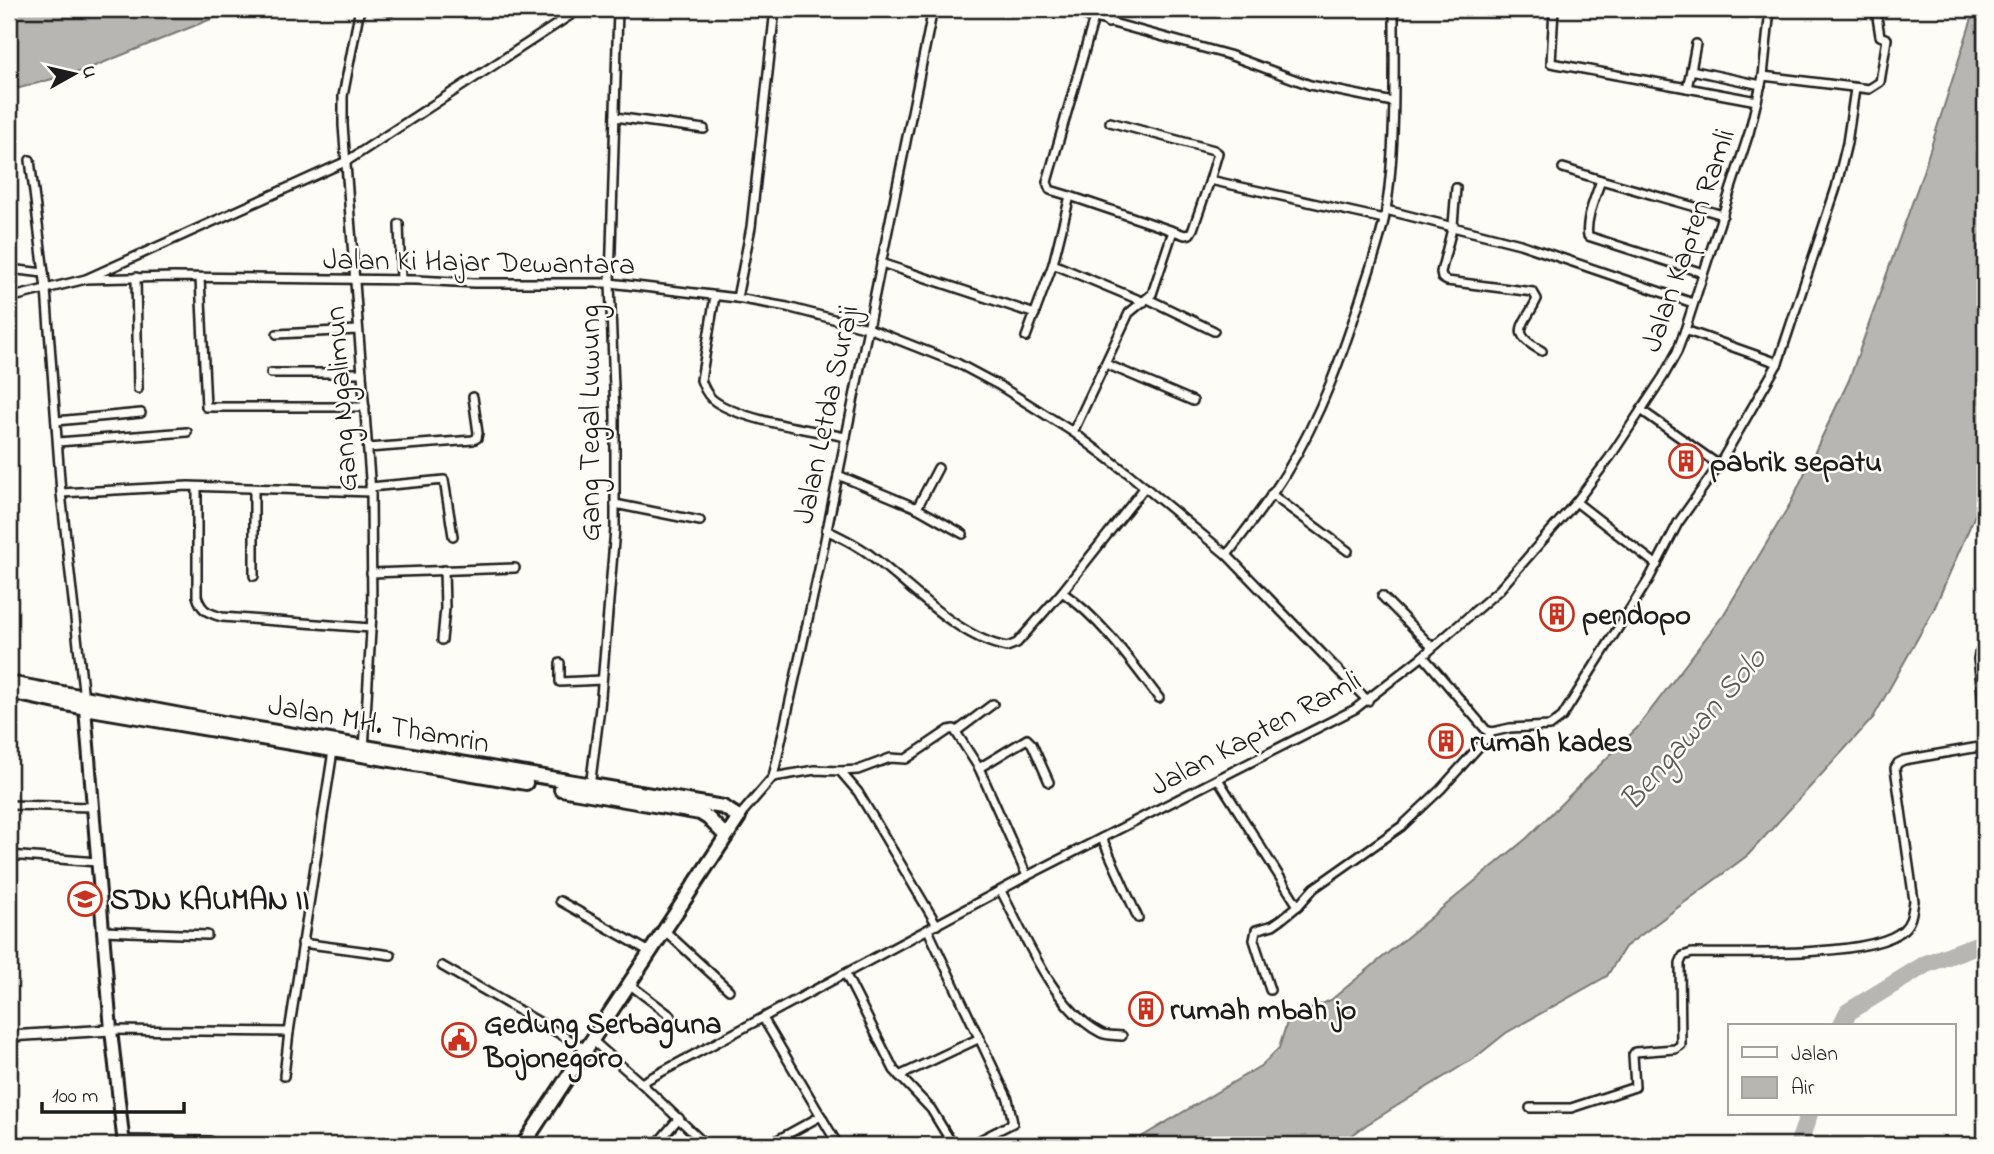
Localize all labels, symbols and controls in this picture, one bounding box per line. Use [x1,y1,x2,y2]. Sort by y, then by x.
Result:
north arrow [38,38,108,108]
text: U [74,64,103,80]
street label: Jalan Kapten Ramli [1631,123,1749,359]
street label: Jalan Ki Hajar Dewantara [322,239,635,289]
street label: Jalan Letda Suraji [783,301,873,528]
street label: Gang Ngalimun [315,304,371,493]
street label: Gang Tegal Luwung [570,305,614,541]
building icon: pabrik sepatu [1667,442,1705,480]
place label: pabrik sepatu [1710,442,1882,486]
building icon: pendopo [1538,595,1576,633]
place label: pendopo [1582,595,1691,639]
water label: Bengawan Solo [1610,637,1780,823]
street label: Jalan Kapten Ramli [1143,660,1370,809]
street label: Jalan MH. Thamrin [264,685,493,767]
building icon: rumah kades [1427,722,1465,760]
place label: rumah kades [1470,722,1633,766]
school or university icon: SDN KAUMAN II [66,880,104,918]
place label: SDN KAUMAN II [110,880,310,924]
building icon: rumah mbah jo [1127,990,1165,1028]
place label: rumah mbah jo [1170,990,1356,1034]
place label: Gedung Serbaguna Bojonegoro [482,1004,722,1083]
public building icon: Gedung Serbaguna Bojonegoro [440,1021,478,1059]
legend [1728,1024,1955,1116]
text: Jalan [1791,1040,1838,1070]
scale bar [42,1070,184,1114]
text: Air [1791,1074,1815,1104]
text: 100 m [52,1082,98,1112]

